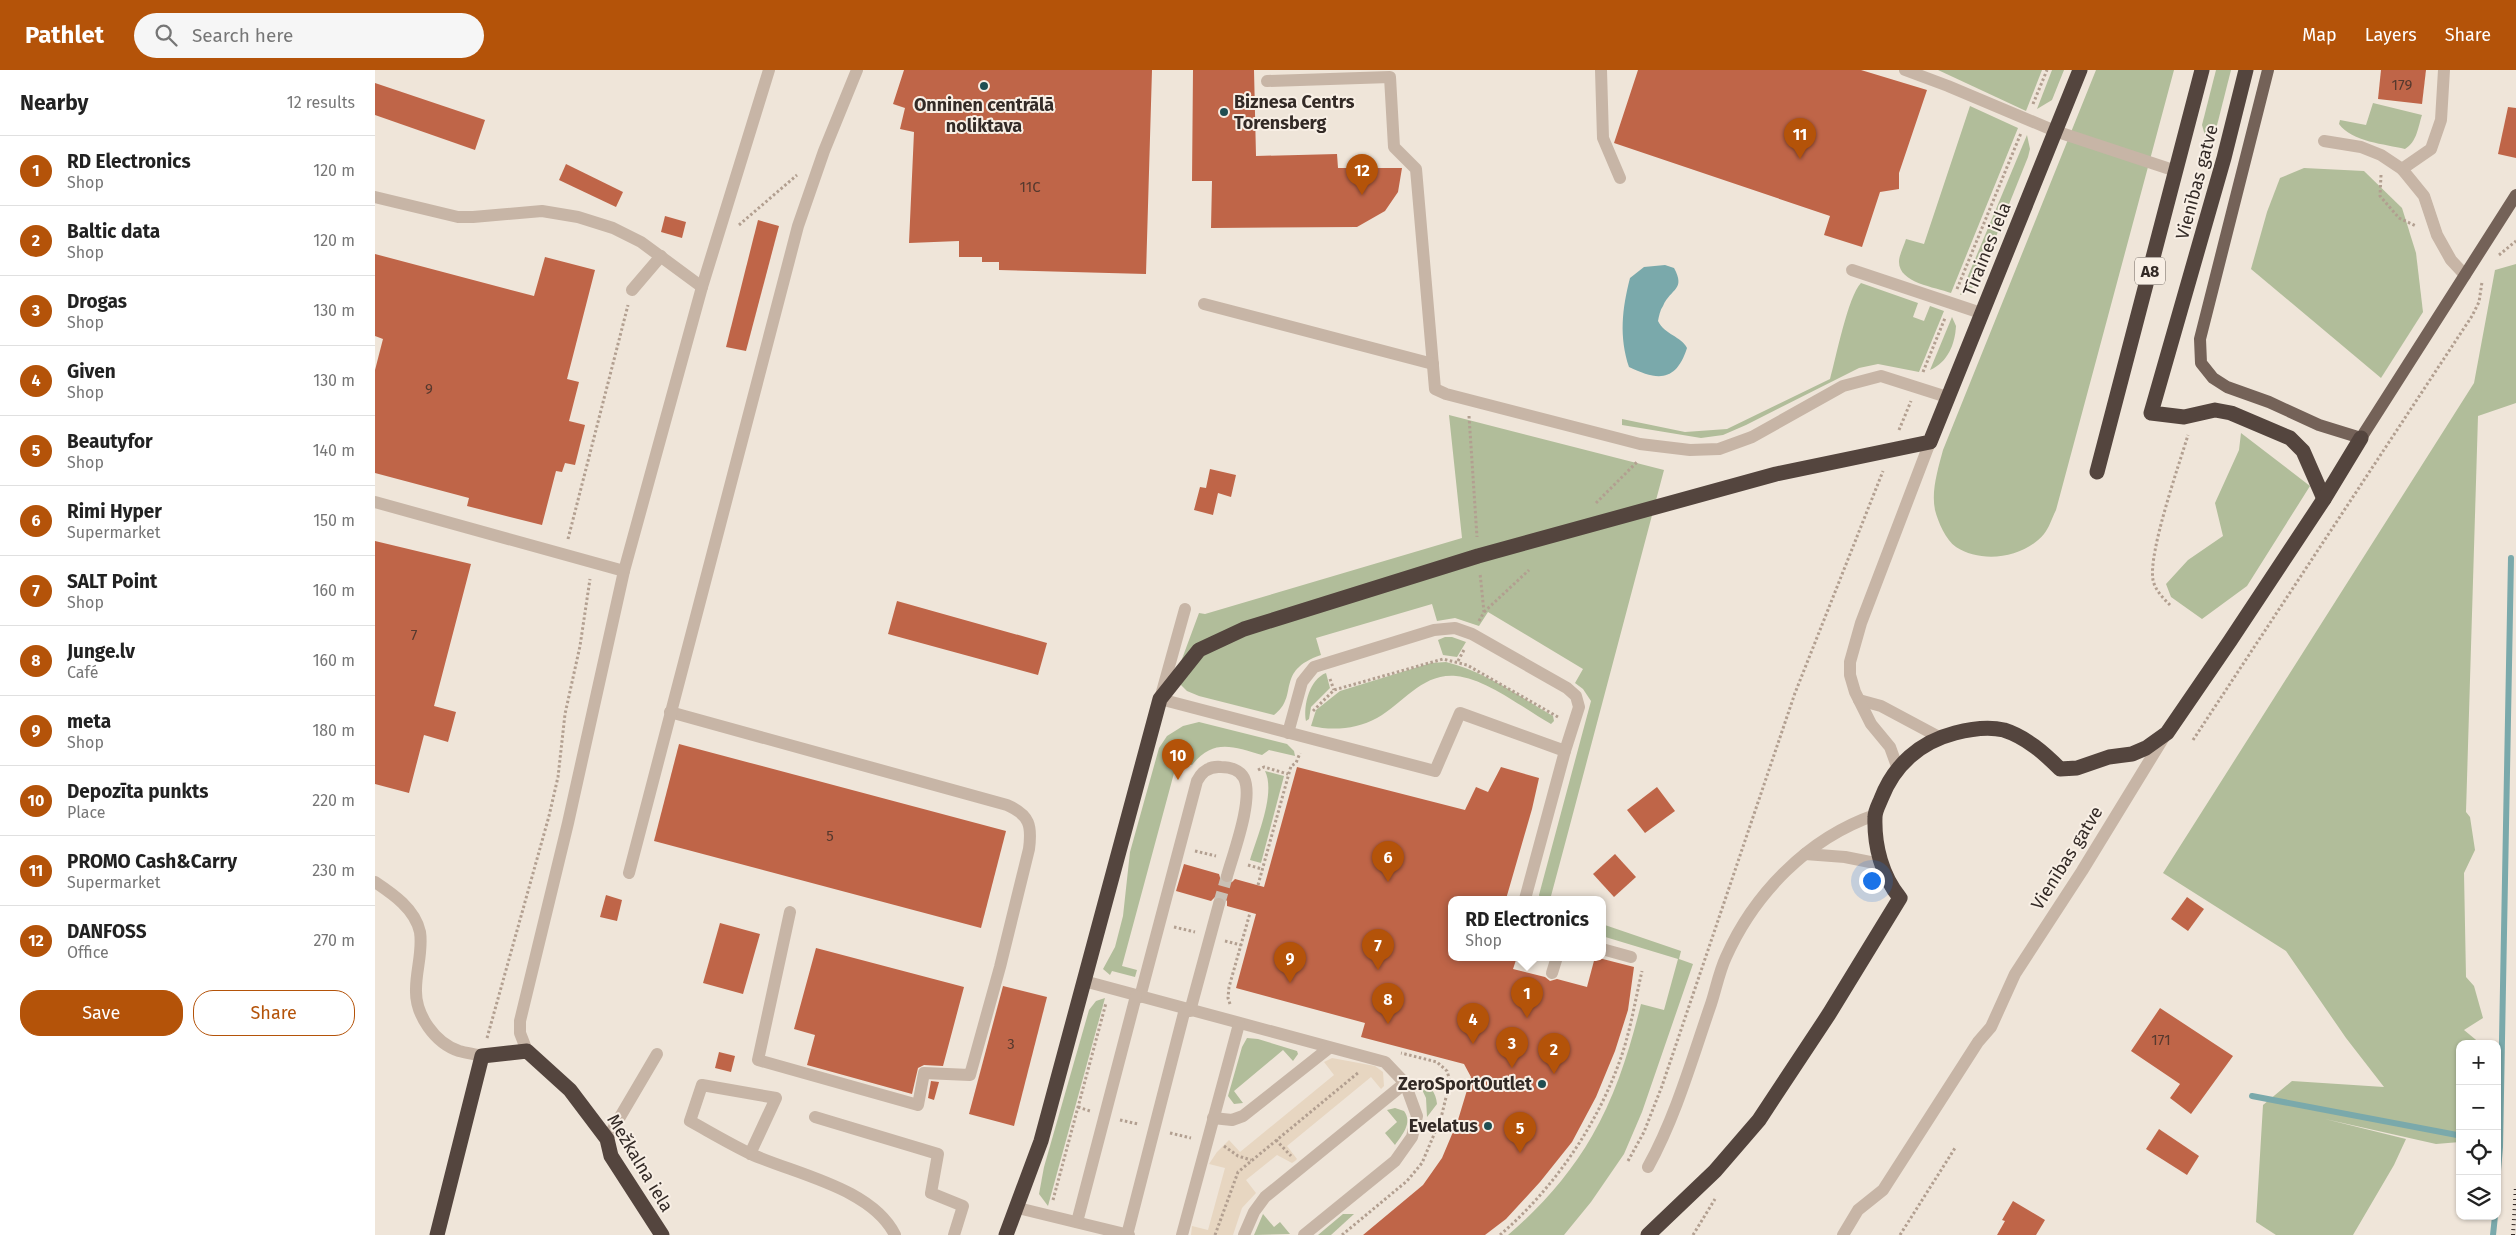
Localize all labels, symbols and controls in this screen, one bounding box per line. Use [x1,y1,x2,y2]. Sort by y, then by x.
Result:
search box [134,13,484,58]
text: Pathlet [25,21,104,49]
icon: search [152,21,180,49]
text: Search here [192,24,293,47]
text: Map [2302,24,2337,46]
text: Layers [2365,24,2417,46]
text: Share [2445,24,2491,46]
house number: 179 [2392,76,2413,94]
marker: Onninen centrālā noliktava [978,80,990,92]
text: Nearby [20,90,88,116]
place label: Biznesa Centrs Torensberg [1234,91,1355,134]
text: 12 results [287,93,355,112]
place label: Onninen centrālā noliktava [914,94,1054,137]
marker: Biznesa Centrs Torensberg [1218,106,1230,118]
pin: 11 [1784,118,1816,159]
street label: Vienības gatve [2171,122,2223,242]
text: RD Electronics [67,150,191,173]
pin: 12 [1346,154,1378,195]
text: 1 [32,161,40,180]
text: 120 m [313,161,355,180]
text: Shop [67,173,104,192]
house number: 11C [1019,178,1041,196]
street label: Tīraines iela [1958,199,2016,299]
text: Baltic data [67,220,160,243]
text: 2 [32,231,40,250]
text: 120 m [313,231,355,250]
text: Shop [67,243,104,262]
road number: A8 [2135,258,2165,285]
text: Drogas [67,290,127,313]
text: 3 [32,301,40,320]
text: 130 m [313,301,355,320]
text: Shop [67,313,104,332]
text: Given [67,360,116,383]
text: 4 [31,371,41,390]
text: 130 m [313,371,355,390]
house number: 9 [425,380,433,398]
text: Shop [67,383,104,402]
text: Beautyfor [67,430,153,453]
text: 5 [32,441,40,460]
text: 140 m [313,441,355,460]
text: Shop [67,453,104,472]
text: Rimi Hyper [67,500,162,523]
text: 6 [31,511,41,530]
text: 150 m [313,511,355,530]
text: Supermarket [67,523,161,542]
text: SALT Point [67,570,157,593]
text: 7 [32,581,40,600]
text: 160 m [313,581,355,600]
text: Shop [67,593,104,612]
house number: 7 [411,626,418,644]
text: Junge.lv [67,640,135,663]
text: 8 [31,651,41,670]
text: 160 m [313,651,355,670]
text: Café [67,663,98,682]
text: meta [67,710,111,733]
text: 9 [32,721,40,740]
text: 180 m [312,721,355,740]
text: Shop [67,733,104,752]
pin: 10 [1162,739,1194,780]
text: Depozīta punkts [67,780,208,803]
text: 10 [28,791,44,810]
text: 220 m [312,791,355,810]
street label: Vienības gatve [2026,802,2108,914]
text: Place [67,803,106,822]
house number: 5 [826,827,834,845]
pin: 6 [1372,841,1404,882]
text: PROMO Cash&Carry [67,850,237,873]
text: 11 [29,861,43,880]
text: 230 m [312,861,355,880]
your location [1859,868,1885,894]
text: Supermarket [67,873,161,892]
popup [1448,896,1606,961]
text: RD Electronics [1465,908,1589,931]
text: DANFOSS [67,920,147,943]
pin: 7 [1362,929,1394,970]
text: 12 [28,931,44,950]
text: 270 m [313,931,355,950]
text: Shop [1465,931,1502,950]
pin: 9 [1274,942,1306,983]
text: Office [67,943,109,962]
pin: 1 [1511,977,1543,1018]
pin: 8 [1372,983,1404,1024]
button: Save [20,990,183,1036]
button: Share [193,990,355,1036]
pin: 4 [1457,1003,1489,1044]
pin: 3 [1496,1027,1528,1068]
house number: 171 [2151,1031,2171,1049]
pin: 2 [1538,1033,1570,1074]
house number: 3 [1007,1035,1015,1053]
map controls [2456,1040,2501,1220]
button: + [2456,1040,2501,1085]
place label: ZeroSportOutlet [1398,1073,1533,1095]
marker: ZeroSportOutlet [1536,1078,1548,1090]
button: − [2456,1085,2501,1130]
street label: Mežkalna iela [602,1110,678,1216]
pin: 5 [1504,1112,1536,1153]
place label: Evelatus [1409,1115,1478,1137]
marker: Evelatus [1482,1120,1494,1132]
button: locate [2456,1130,2501,1175]
button: layers [2456,1175,2501,1220]

